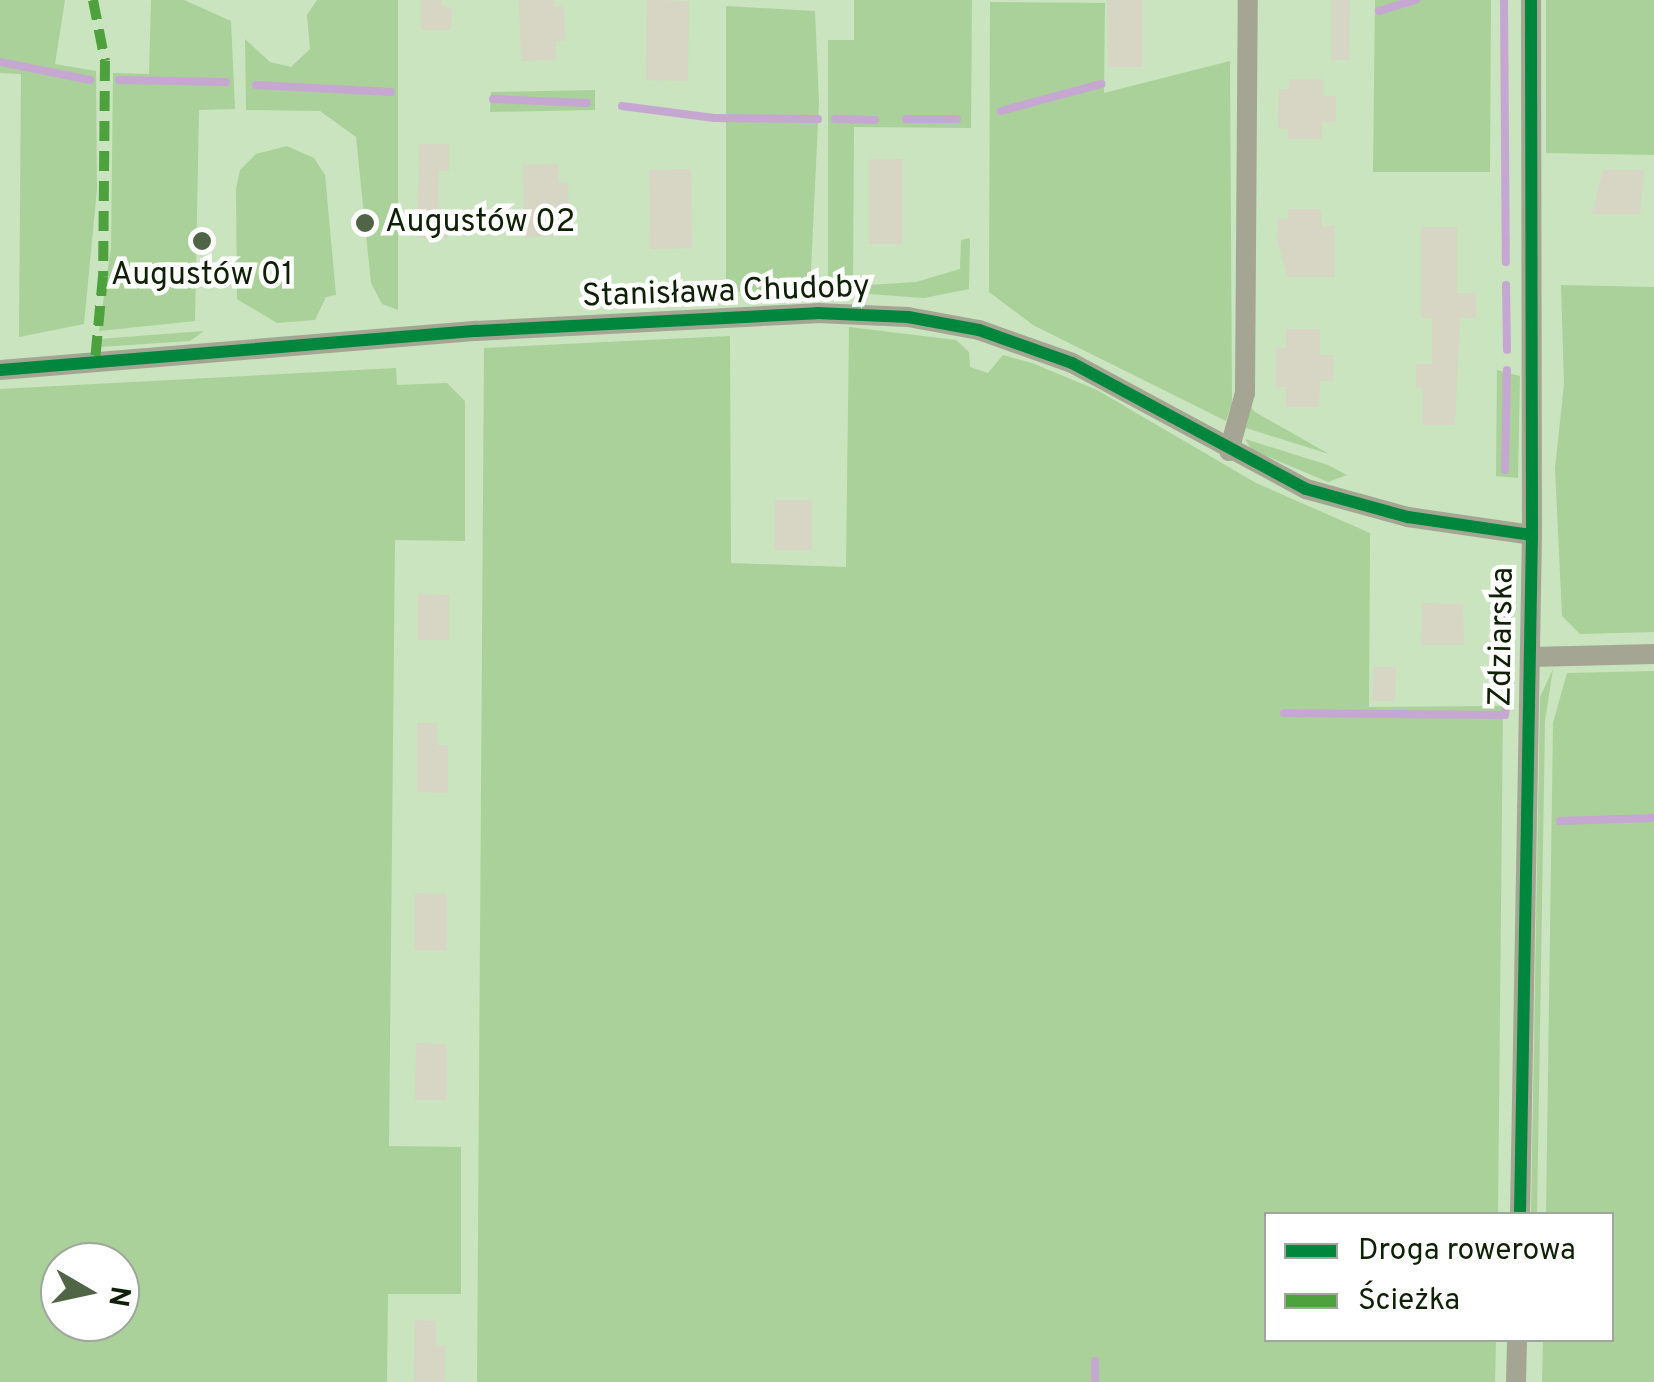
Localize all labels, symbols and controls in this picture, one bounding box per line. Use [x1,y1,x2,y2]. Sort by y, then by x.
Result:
place label: Augustów 02 [385,204,575,242]
marker: Augustów 02 [354,212,376,234]
marker: Augustów 01 [191,230,213,252]
place label: Augustów 01 [111,257,293,295]
street label: Stanisława Chudoby [581,269,871,317]
street label: Zdziarska [1483,567,1523,707]
legend [1264,1212,1614,1342]
text: Droga rowerowa [1358,1233,1576,1270]
north arrow [40,1242,140,1342]
text: Ścieżka [1358,1283,1460,1320]
text: N [98,1284,137,1309]

